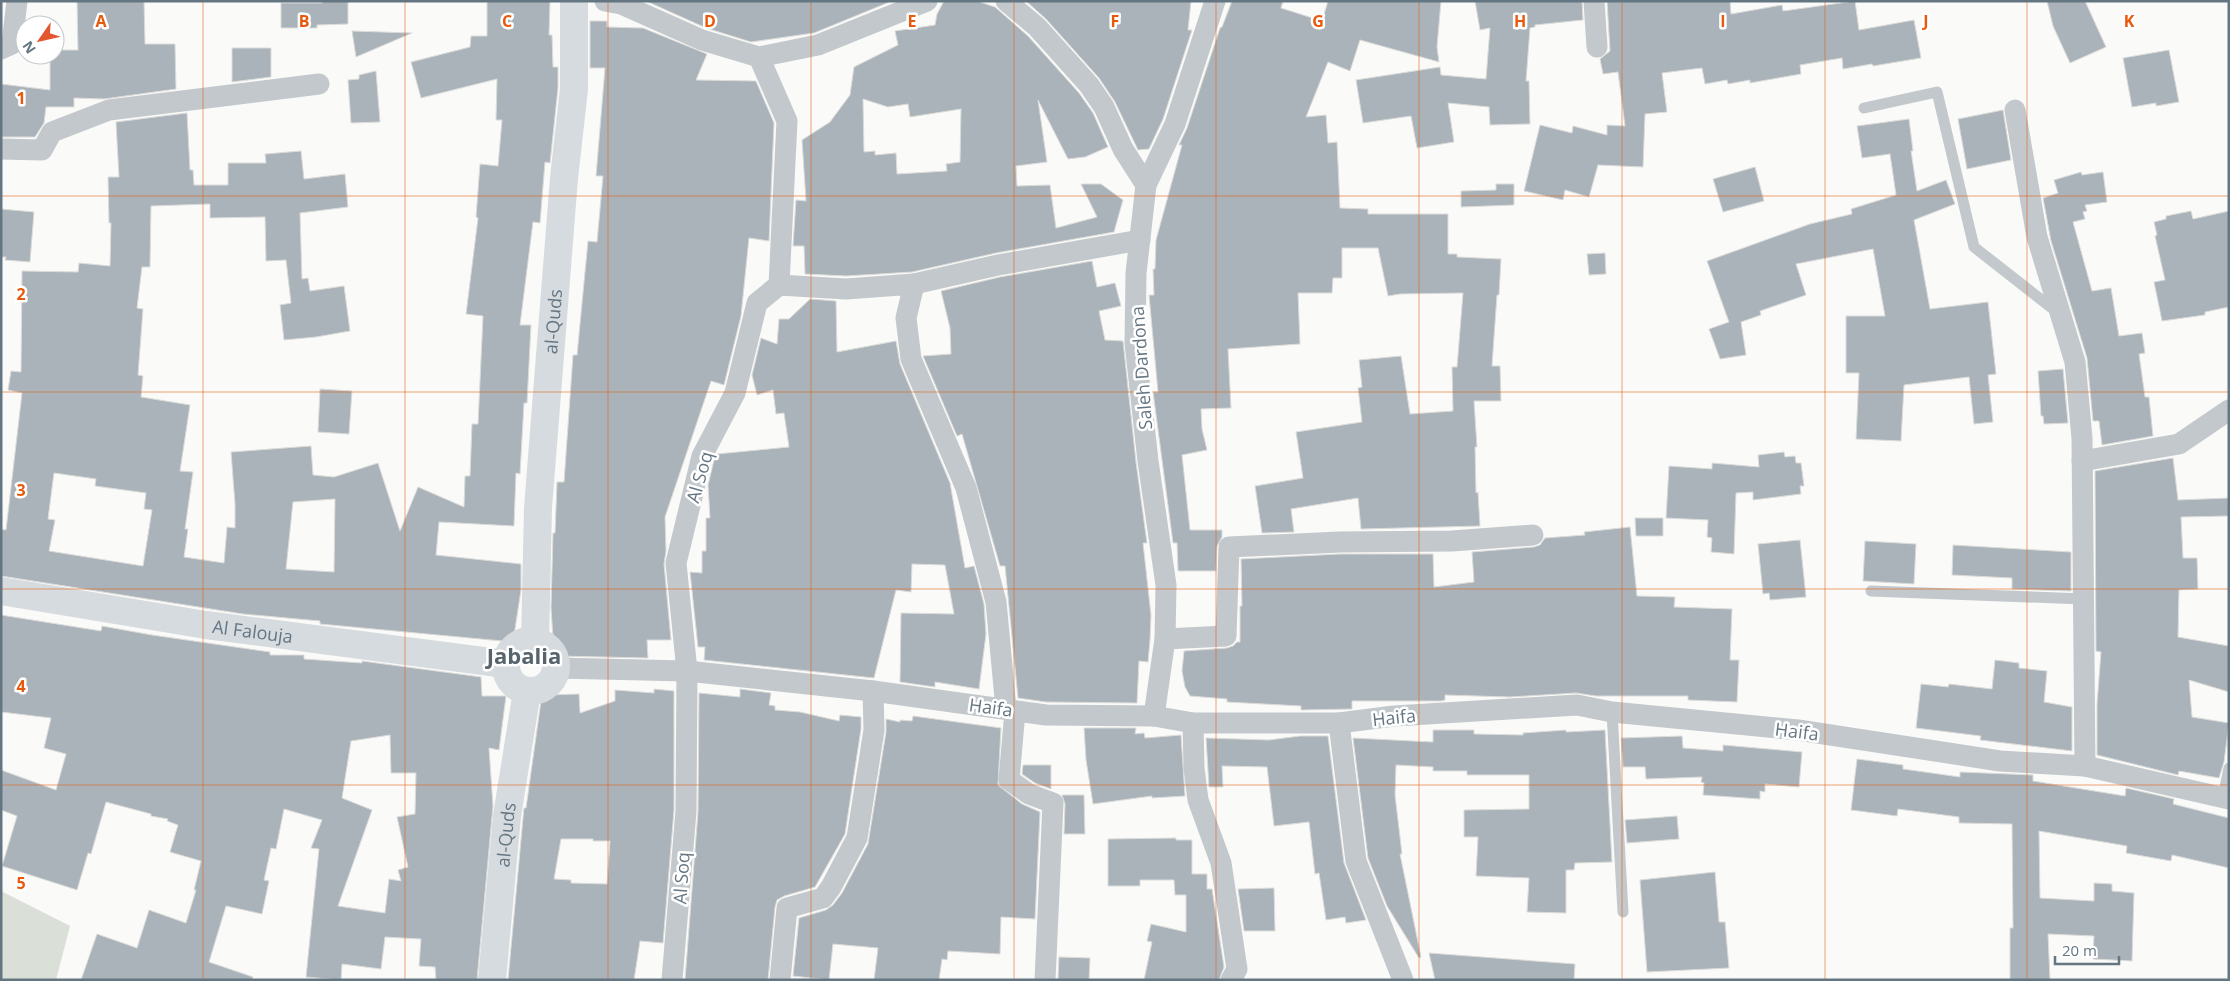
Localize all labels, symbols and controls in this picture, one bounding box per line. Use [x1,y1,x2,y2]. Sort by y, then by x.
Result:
text: A [95,10,107,32]
text: B [299,10,309,32]
text: C [502,10,512,32]
text: D [704,10,716,32]
text: E [908,10,917,32]
text: F [1111,10,1119,32]
text: G [1312,10,1324,32]
text: H [1514,10,1526,32]
text: I [1720,10,1726,32]
text: J [1921,10,1929,32]
text: K [2124,10,2135,32]
north arrow [15,15,65,65]
text: N [18,38,40,58]
text: 1 [16,87,26,109]
text: 2 [16,283,26,305]
street label: al-Quds [538,288,567,355]
street label: Saleh Dardona [1125,306,1157,430]
street label: Al Soq [680,449,718,505]
text: 3 [16,479,26,501]
street label: Al Falouja [211,614,294,648]
district label: Jabalia [485,640,561,670]
text: 4 [16,675,26,697]
street label: Haifa [968,692,1014,722]
street label: Haifa [1371,703,1417,731]
street label: Haifa [1774,716,1820,746]
street label: al-Quds [490,800,521,868]
street label: Al Soq [667,851,695,905]
text: 5 [16,872,26,894]
scale bar [2055,934,2119,966]
text: 20 m [2062,940,2097,960]

